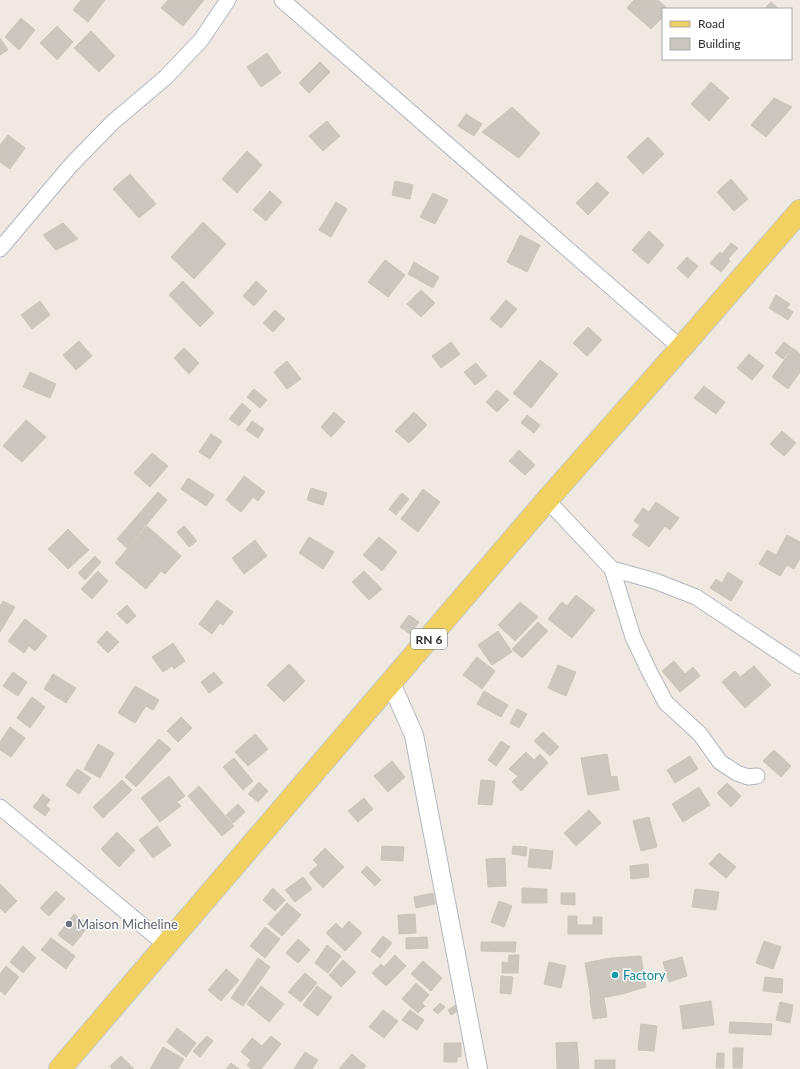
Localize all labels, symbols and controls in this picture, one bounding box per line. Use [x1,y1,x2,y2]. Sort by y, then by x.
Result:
legend [662,8,792,60]
text: Road [698,16,725,31]
text: Building [698,36,741,51]
road number: RN 6 [411,629,447,649]
place label: Maison Micheline [77,916,178,932]
marker: Maison Micheline [64,919,74,929]
place label: Factory [623,967,666,983]
marker: Factory [610,970,620,980]

